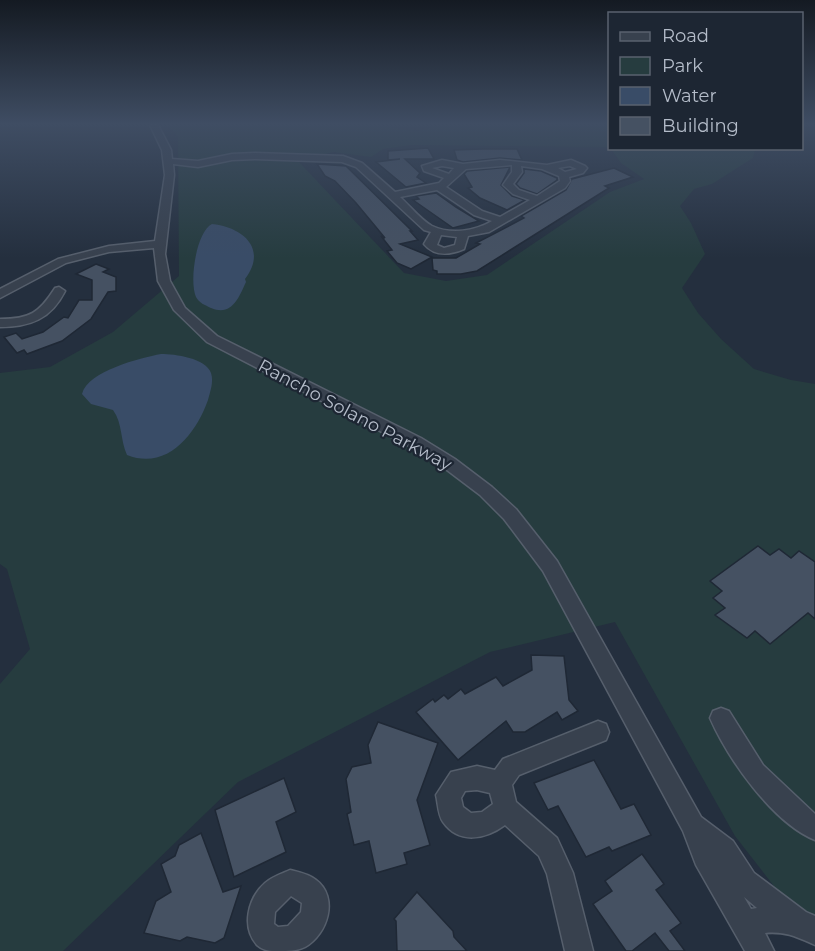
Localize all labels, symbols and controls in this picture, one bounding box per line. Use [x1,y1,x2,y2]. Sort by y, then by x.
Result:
legend [608,12,803,150]
text: Road [662,25,709,47]
text: Park [662,55,703,77]
text: Water [662,85,717,107]
text: Building [662,115,739,137]
street label: Rancho Solano Parkway [254,355,456,476]

